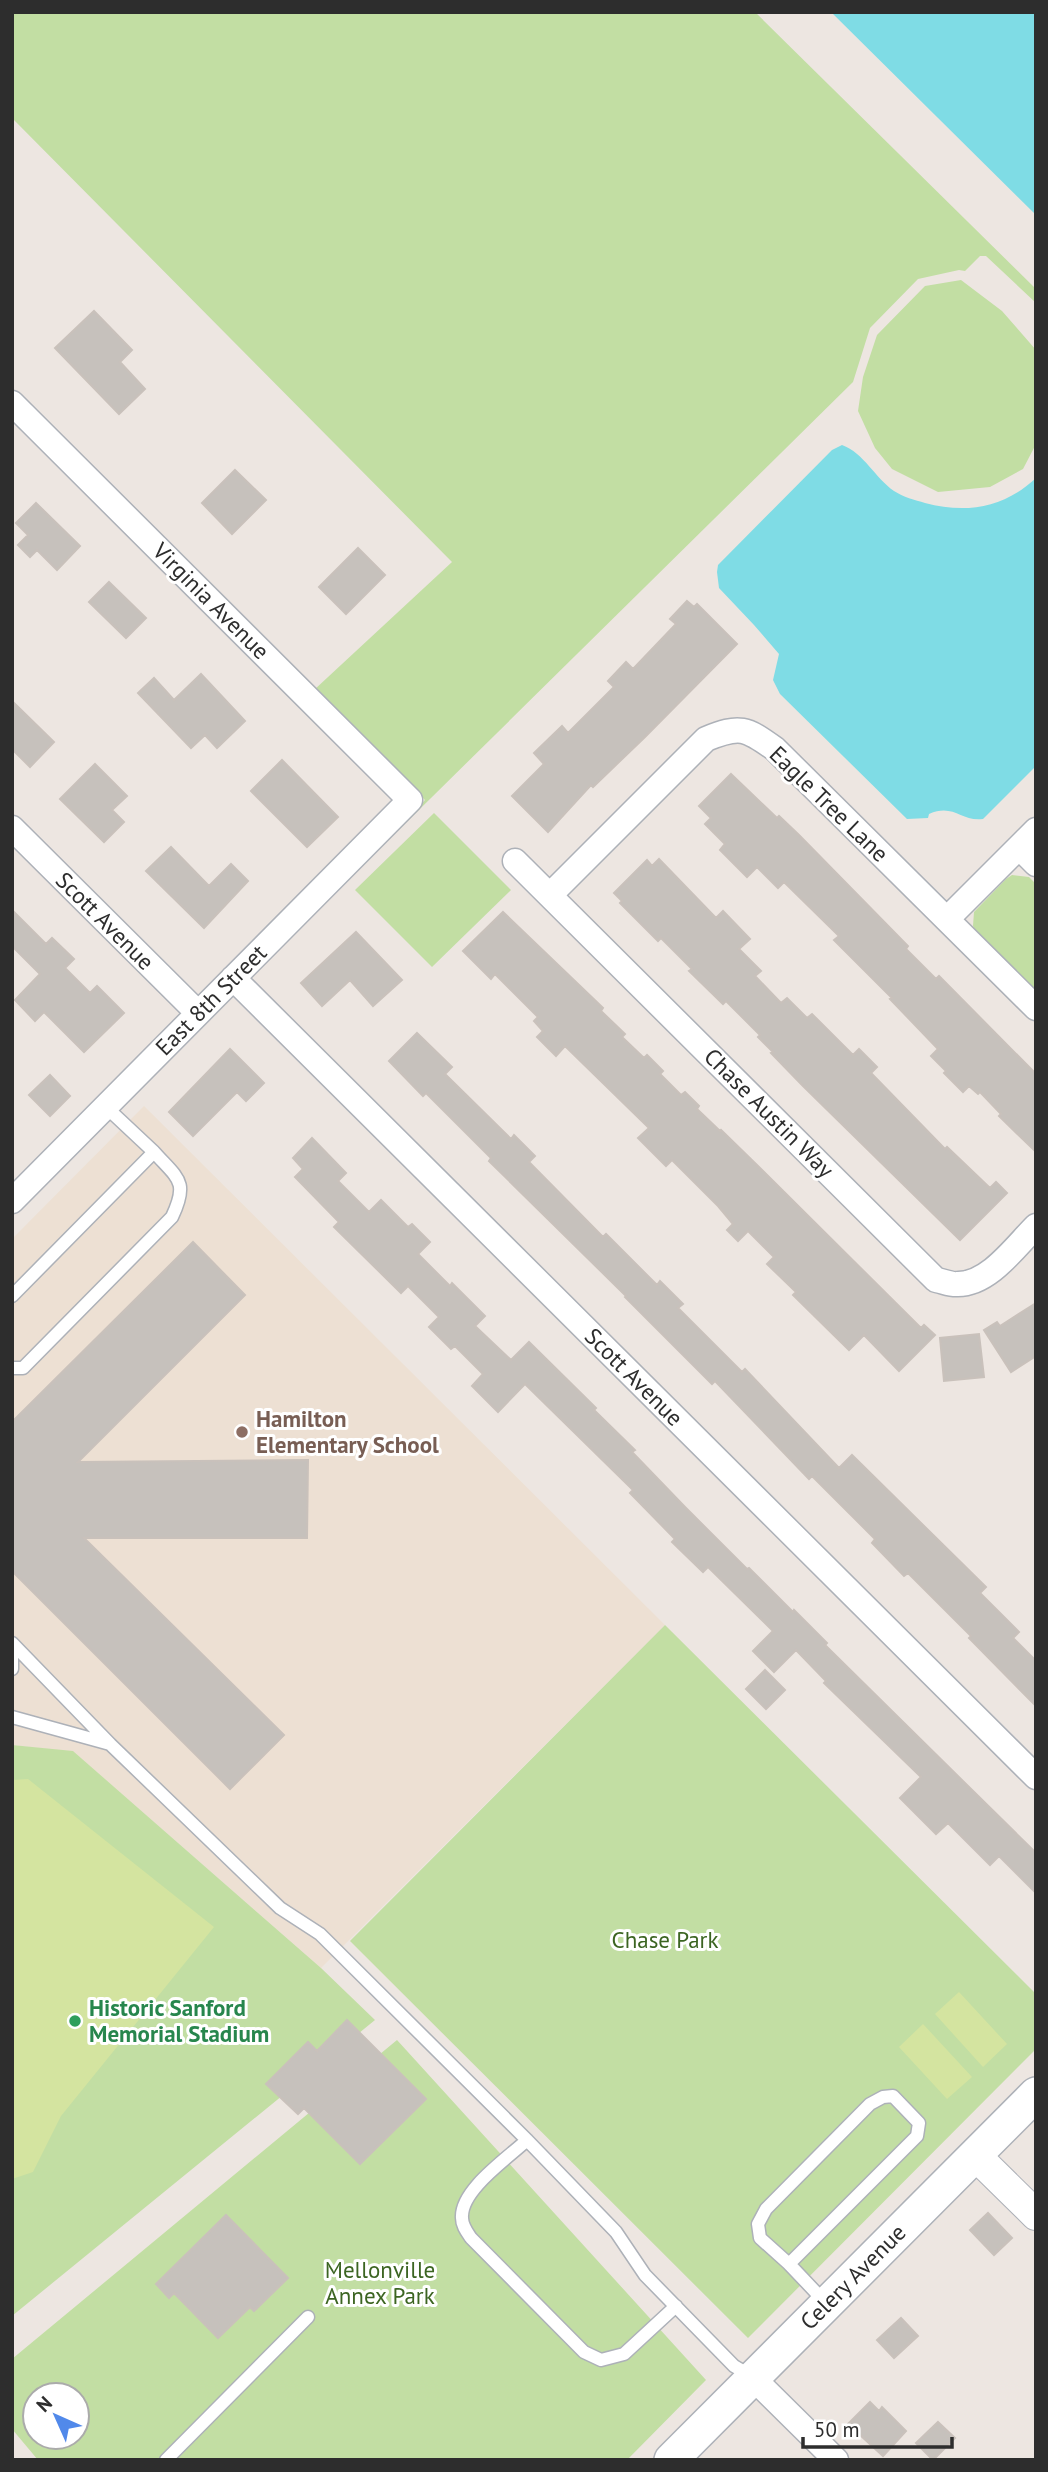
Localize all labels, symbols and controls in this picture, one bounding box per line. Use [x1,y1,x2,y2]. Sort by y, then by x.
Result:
street label: Virginia Avenue [146,536,276,665]
street label: Eagle Tree Lane [764,740,895,868]
street label: Scott Avenue [50,865,161,976]
street label: East 8th Street [149,938,272,1061]
street label: Chase Austin Way [698,1042,841,1184]
street label: Scott Avenue [579,1321,690,1432]
place label: Hamilton Elementary School [256,1404,439,1459]
marker: Hamilton Elementary School [234,1424,250,1440]
park label: Chase Park [612,1925,718,1954]
place label: Historic Sanford Memorial Stadium [89,1993,269,2048]
marker: Historic Sanford Memorial Stadium [67,2013,83,2029]
street label: Celery Avenue [794,2218,911,2335]
park label: Mellonville Annex Park [325,2255,435,2310]
north arrow [21,2381,91,2451]
text: N [31,2391,57,2417]
scale bar [803,2406,952,2450]
text: 50 m [814,2416,860,2443]

